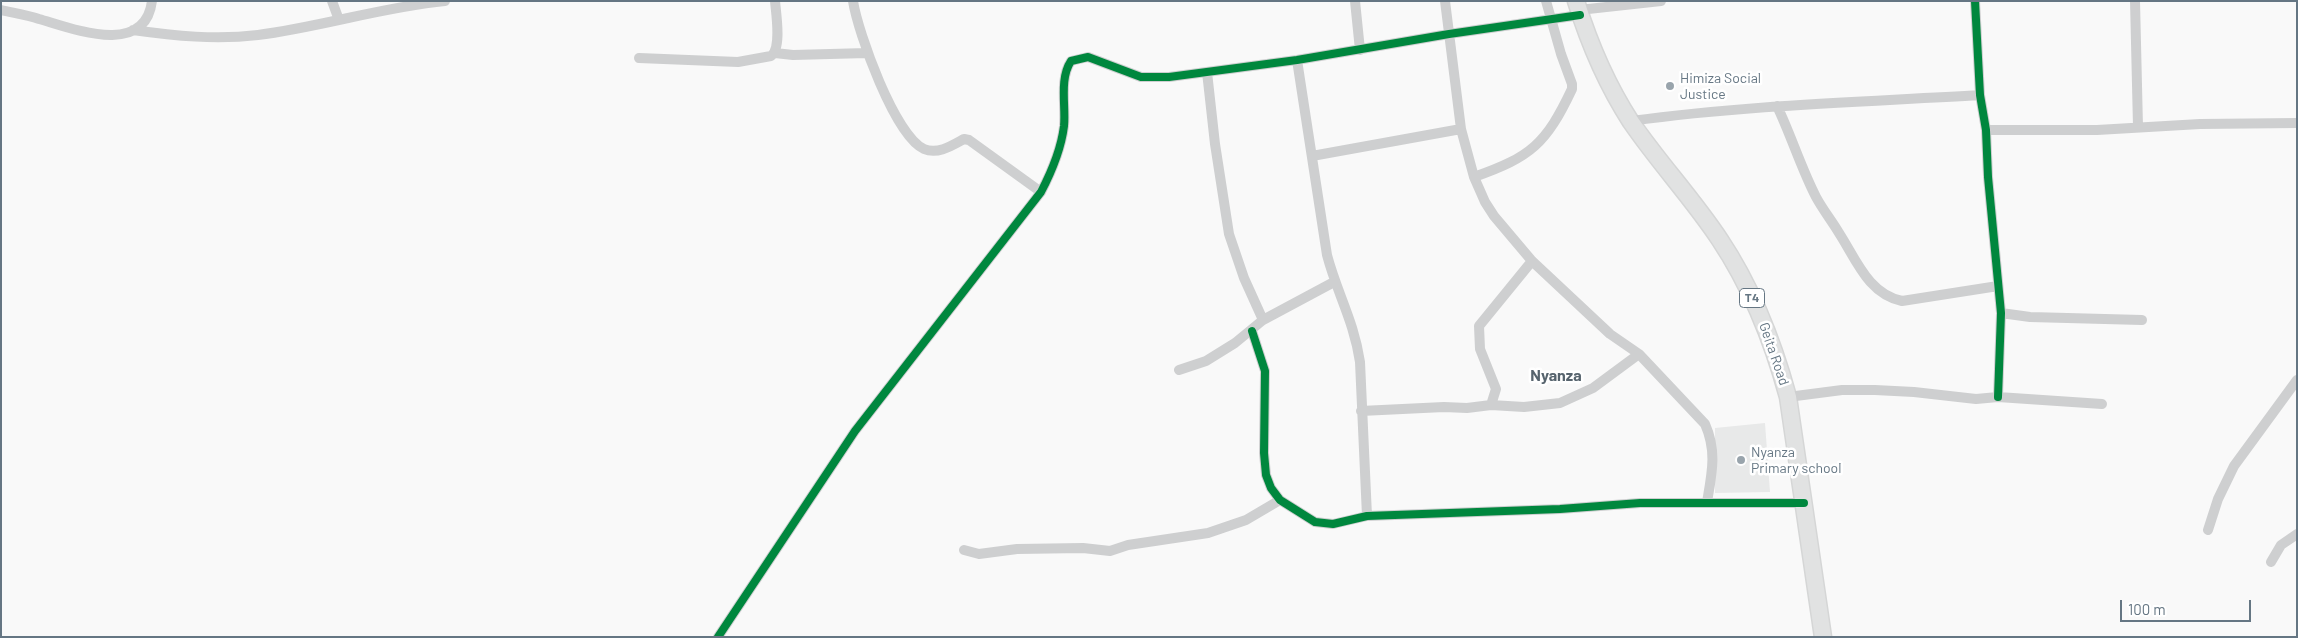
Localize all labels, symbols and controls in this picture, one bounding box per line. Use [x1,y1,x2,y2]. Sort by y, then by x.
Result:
place label: Himiza Social Justice [1680,70,1761,102]
marker: Himiza Social Justice [1664,80,1676,92]
road number: T4 [1740,288,1764,308]
street label: Geita Road [1755,320,1793,388]
district label: Nyanza [1530,366,1582,386]
place label: Nyanza Primary school [1751,444,1841,477]
marker: Nyanza Primary school [1735,454,1747,466]
scale bar [2123,590,2254,622]
text: 100 m [2128,600,2166,618]

